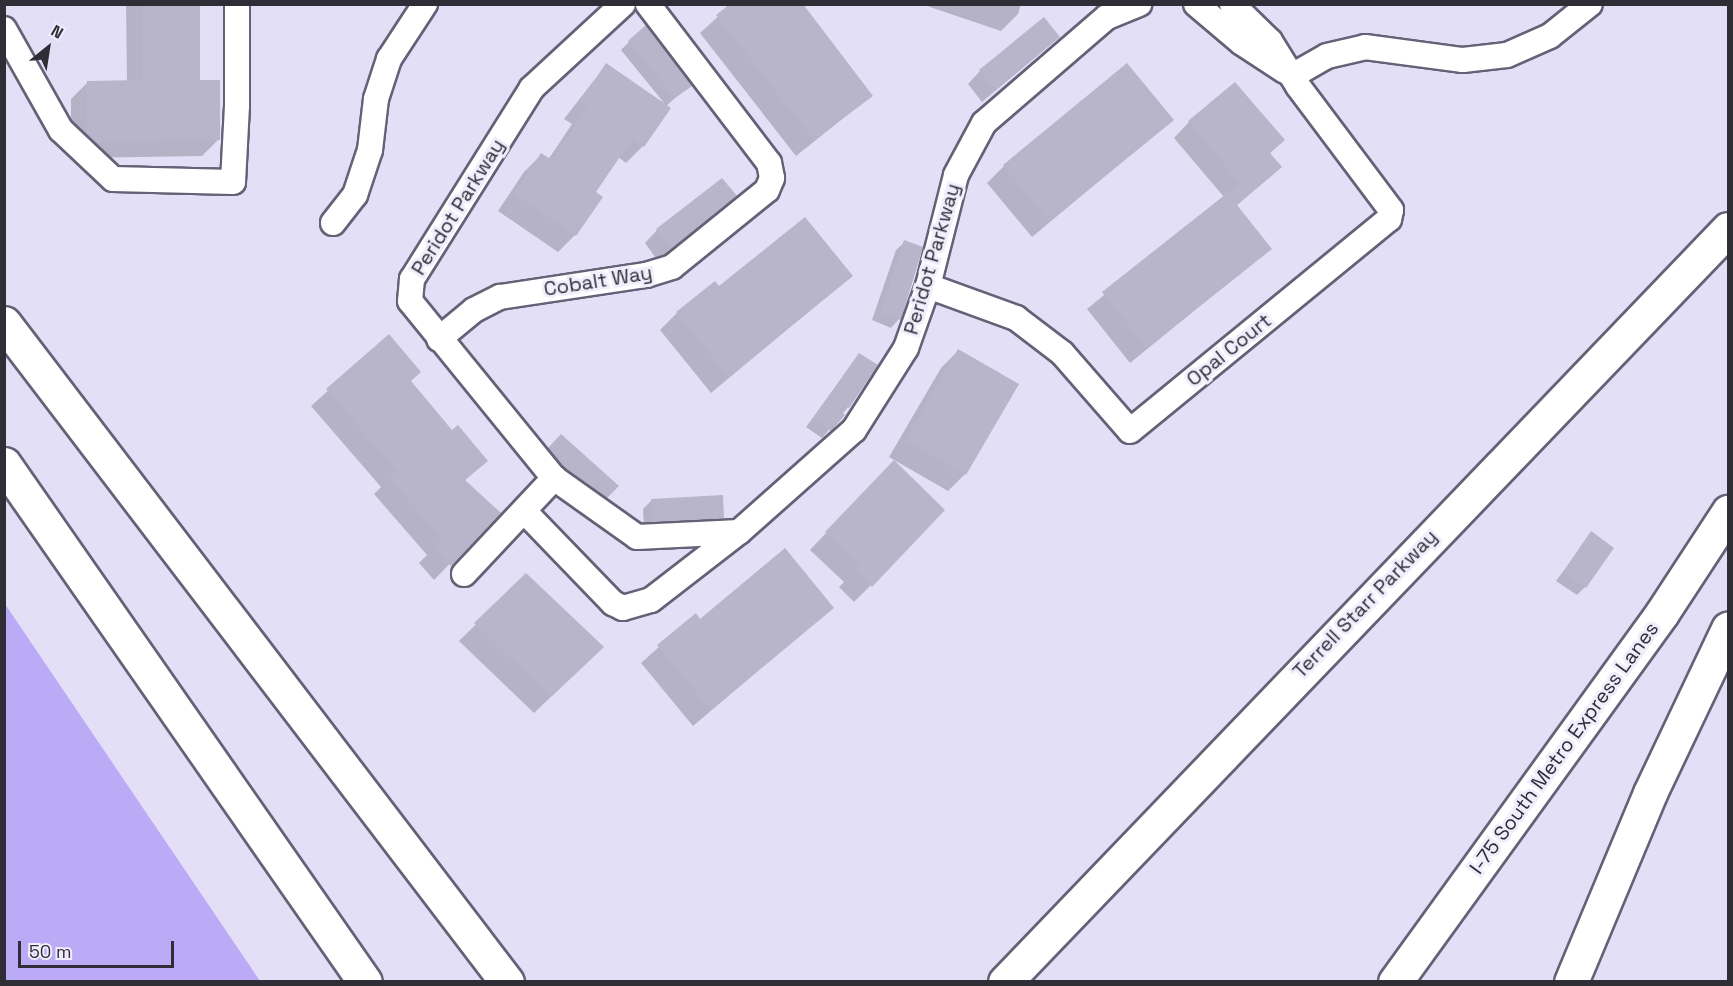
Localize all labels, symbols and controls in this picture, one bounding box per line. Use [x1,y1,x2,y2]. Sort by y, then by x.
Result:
north arrow [18,18,78,78]
text: N [47,20,67,44]
street label: Peridot Parkway [406,134,510,280]
street label: Peridot Parkway [899,181,965,337]
street label: Cobalt Way [542,261,654,301]
street label: Opal Court [1182,309,1276,391]
street label: Terrell Starr Parkway [1288,525,1442,683]
street label: I-75 South Metro Express Lanes [1464,617,1664,879]
scale bar [21,929,177,967]
text: 50 m [29,940,71,963]

